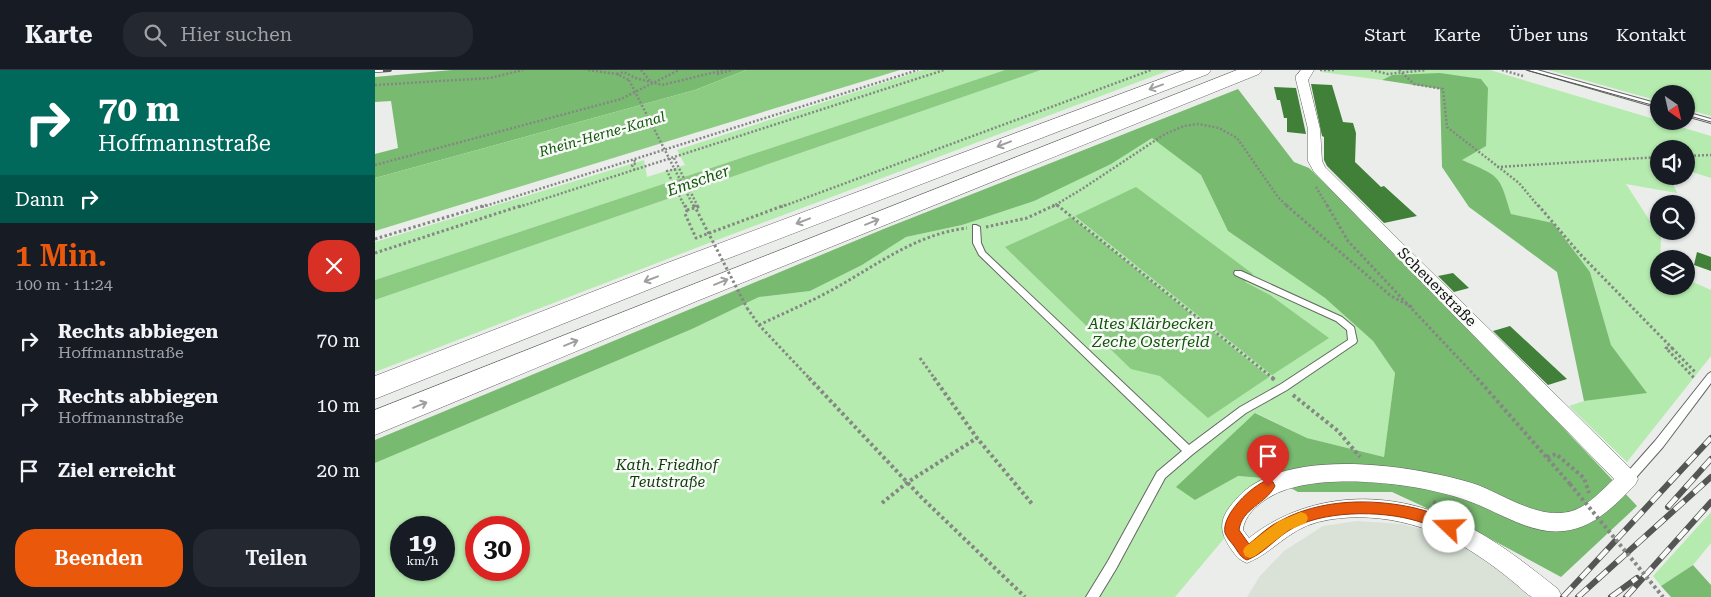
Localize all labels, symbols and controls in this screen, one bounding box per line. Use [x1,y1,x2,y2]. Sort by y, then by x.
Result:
search box [123,12,473,57]
text: Karte [25,21,93,49]
icon: search [141,21,169,49]
text: Hier suchen [181,23,292,46]
text: Start [1364,24,1406,45]
text: Karte [1434,24,1481,45]
text: Über uns [1509,24,1588,45]
text: Kontakt [1616,24,1686,45]
one-way arrow [1149,83,1164,92]
north arrow [1650,85,1695,130]
map controls [1650,85,1695,295]
text: 70 m [98,89,180,130]
icon: right [15,90,80,155]
water label: Rhein-Herne-Kanal [536,108,667,160]
text: Hoffmannstraße [98,131,271,156]
one-way arrow [997,140,1012,149]
button: sound [1650,140,1695,185]
water label: Emscher [664,161,732,200]
icon: right [75,185,103,213]
text: Dann [15,188,65,211]
button: search [1650,195,1695,240]
one-way arrow [864,216,879,226]
one-way arrow [796,217,811,226]
text: 1 Min. [15,238,107,273]
button: close [308,240,360,292]
street label: Scheuerstraße [1394,244,1480,330]
button: layers [1650,250,1695,295]
text: 100 m · 11:24 [15,275,113,294]
one-way arrow [644,275,659,284]
one-way arrow [713,277,728,286]
water label: Altes Klärbecken Zeche Osterfeld [1087,314,1214,351]
text: Rechts abbiegen [58,320,218,343]
icon: right [15,327,43,355]
text: 70 m [317,329,360,352]
one-way arrow [563,338,578,347]
text: Hoffmannstraße [58,343,184,362]
text: Rechts abbiegen [58,385,218,408]
icon: right [15,392,43,420]
text: 10 m [317,394,360,417]
one-way arrow [412,400,427,409]
text: Hoffmannstraße [58,408,184,427]
pin [1247,435,1289,486]
icon: arrive [1254,442,1282,470]
park label: Kath. Friedhof Teutstraße [615,456,719,491]
icon: arrive [15,457,43,485]
text: Ziel erreicht [58,459,176,482]
text: 20 m [317,459,360,482]
position arrow [1422,500,1474,552]
speed limit sign: 30 [465,516,530,581]
text: 19 [408,528,437,557]
button: Beenden [15,529,183,587]
button: Teilen [193,529,360,587]
text: km/h [406,554,439,568]

